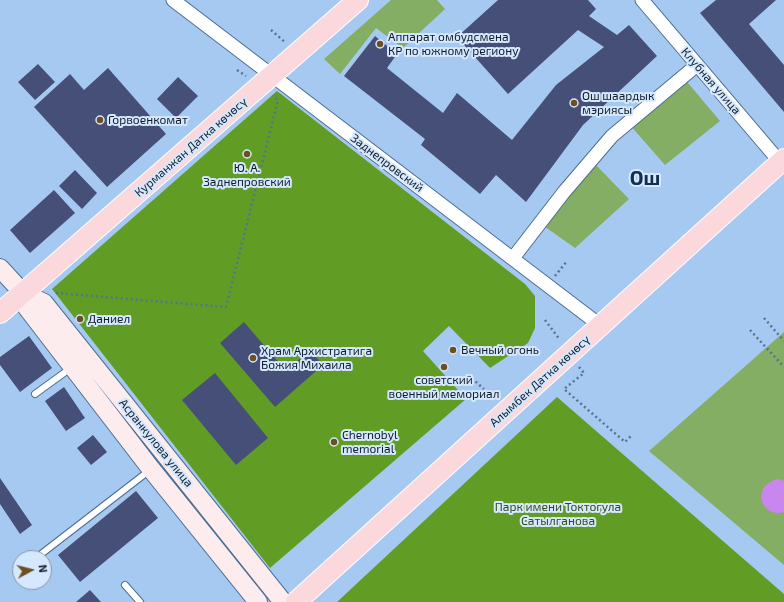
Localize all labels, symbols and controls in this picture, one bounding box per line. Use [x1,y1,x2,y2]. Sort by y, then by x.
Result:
place label: Аппарат омбудсмена КР по южному региону [388,30,519,58]
marker: Аппарат омбудсмена КР по южному региону [375,39,385,49]
street label: Клубная улица [678,45,744,117]
place label: Ош шаардык мэриясы [582,89,654,117]
street label: Курманжан Датка көчөсү [132,94,250,200]
marker: Ош шаардык мэриясы [569,98,579,108]
place label: Горвоенкомат [108,113,188,127]
marker: Горвоенкомат [95,115,105,125]
street label: Заднепровский [348,131,426,195]
marker: Ю. А. Заднепровский [242,149,252,159]
place label: Ю. А. Заднепровский [203,161,291,189]
district label: Ош [630,166,660,190]
place label: Даниел [88,312,130,326]
marker: Даниел [75,314,85,324]
street label: Алымбек Датка көчөсү [487,332,593,430]
place label: Вечный огонь [461,343,539,357]
place label: Храм Архистратига Божия Михаила [261,344,372,372]
marker: Вечный огонь [448,345,458,355]
marker: Храм Архистратига Божия Михаила [248,353,258,363]
marker: советский военный мемориал [439,362,449,372]
place label: советский военный мемориал [389,373,499,401]
street label: Асранкулова улица [116,396,196,490]
place label: Chernobyl memorial [342,428,398,456]
marker: Chernobyl memorial [329,437,339,447]
park label: Парк имени Токтогула Сатылганова [495,500,621,528]
north arrow [12,550,52,590]
text: N [36,564,50,573]

